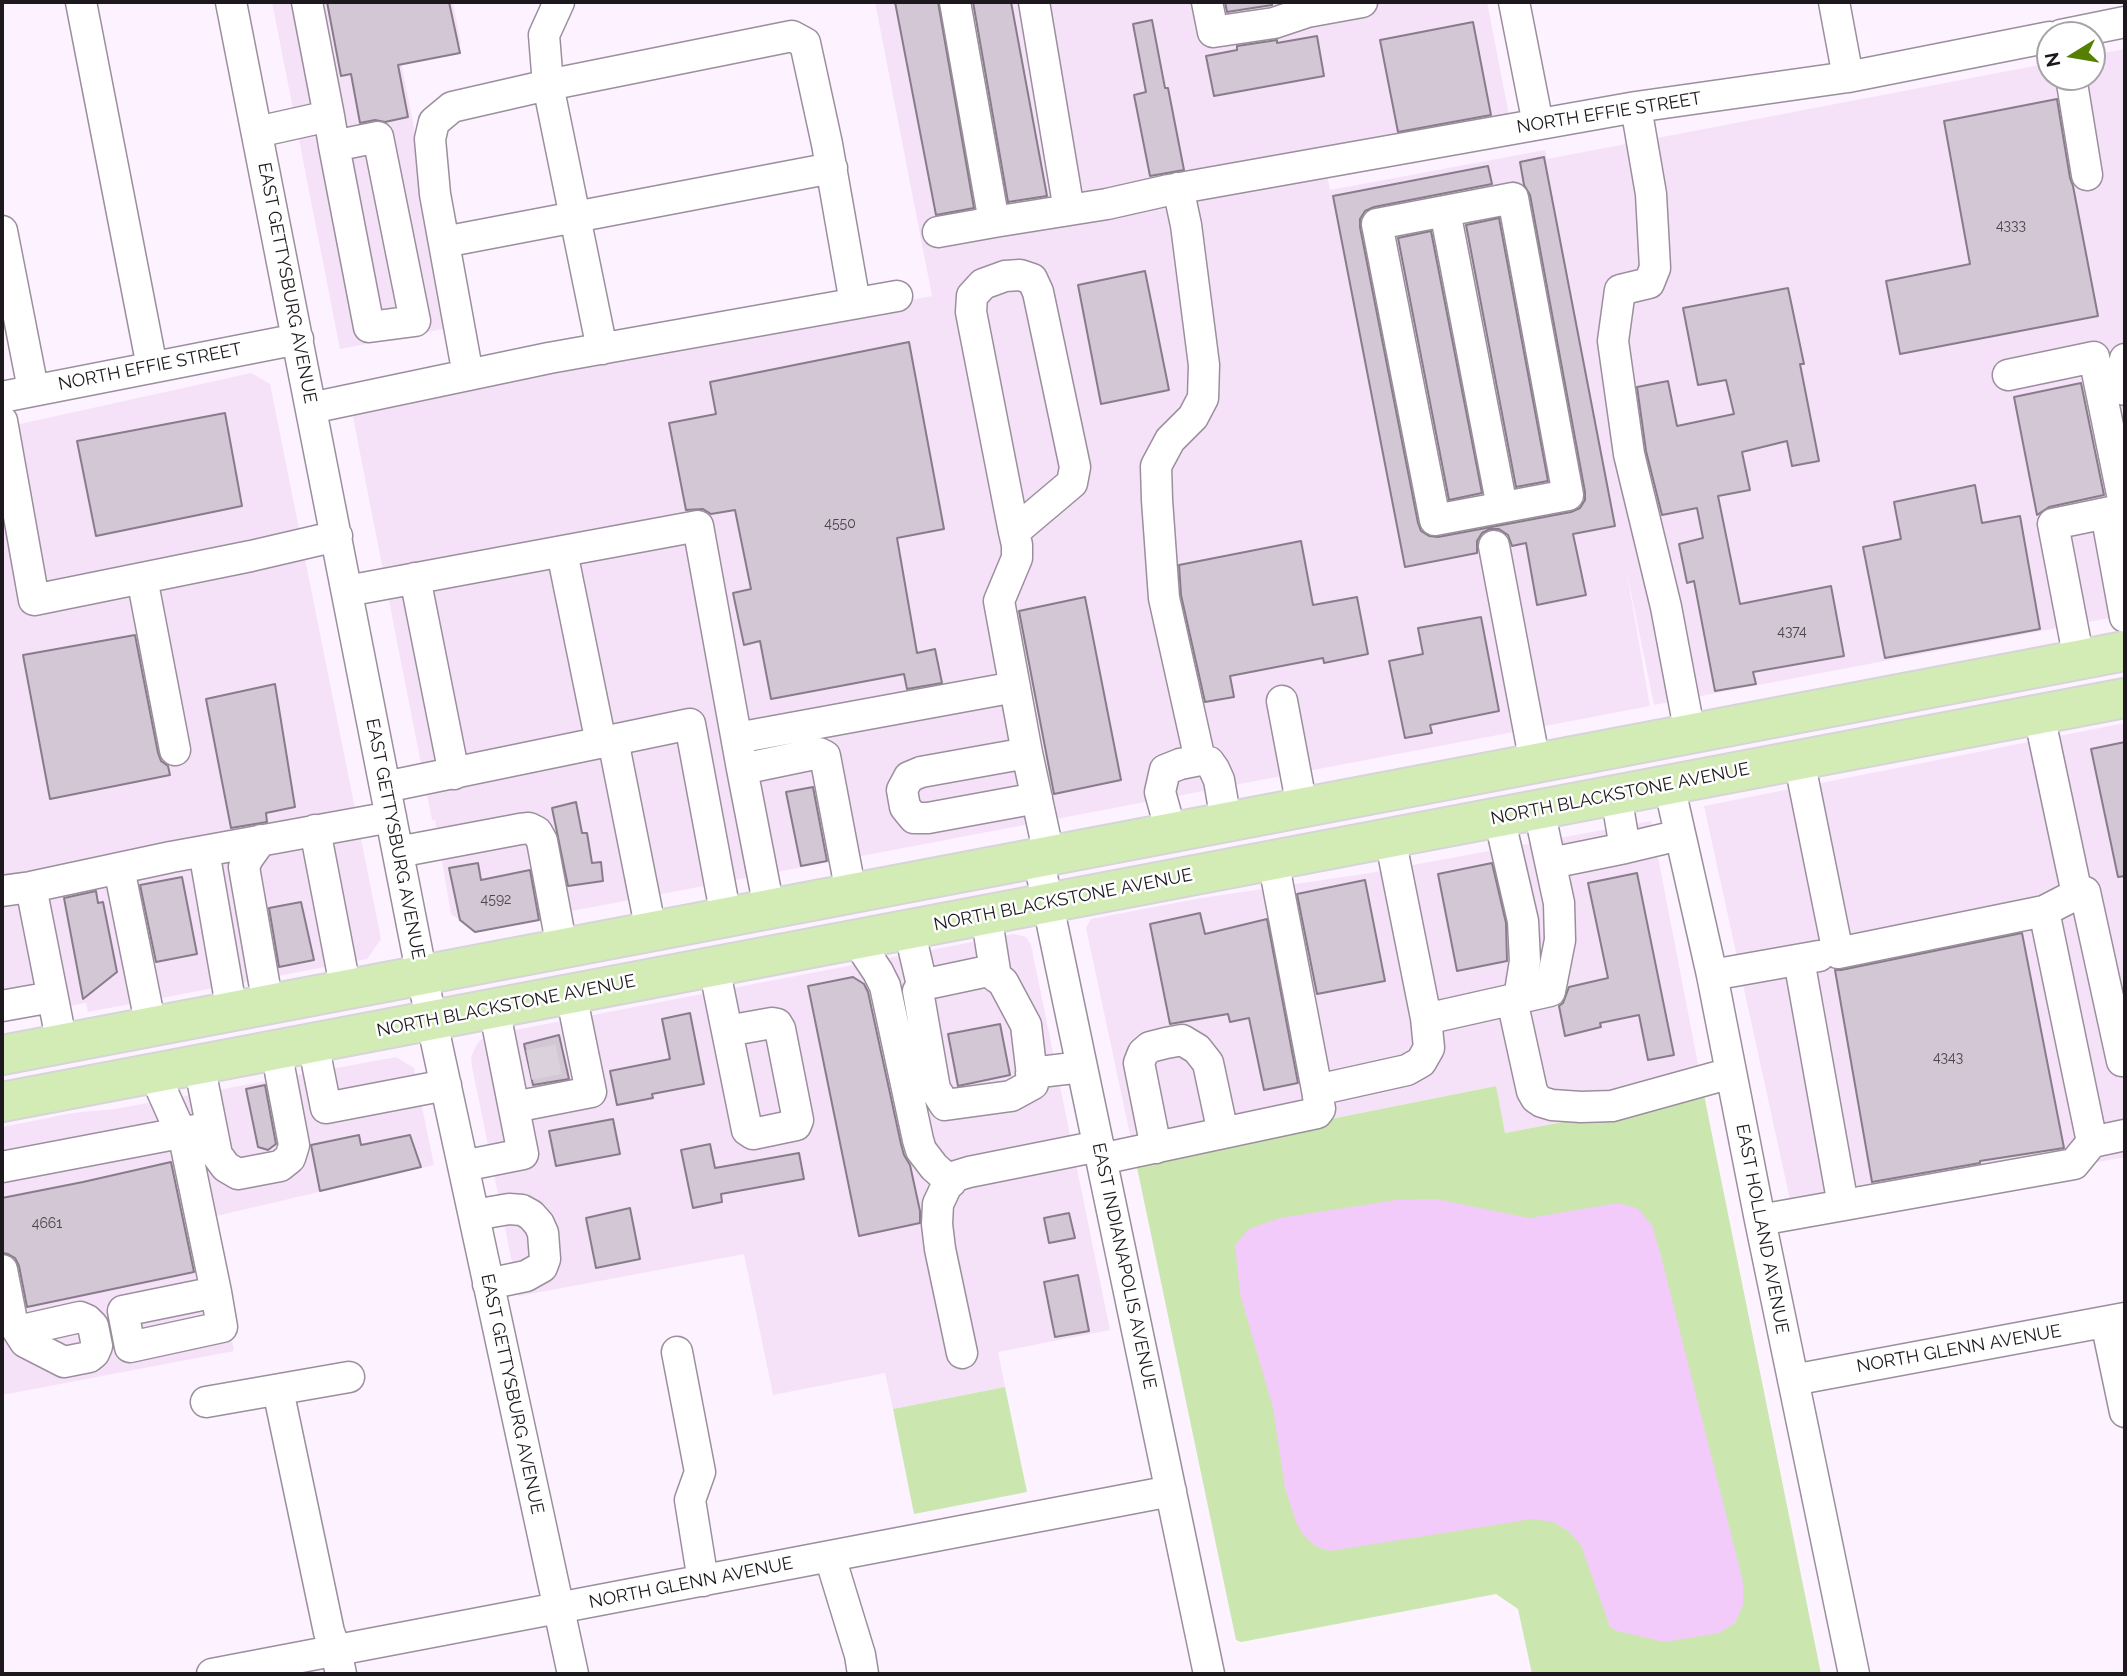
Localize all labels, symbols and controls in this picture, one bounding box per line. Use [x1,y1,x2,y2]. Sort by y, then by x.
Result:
north arrow [2036,21,2106,91]
text: N [2040,50,2065,69]
street label: NORTH EFFIE STREET [1515,88,1703,138]
street label: EAST GETTYSBURG AVENUE [253,161,321,405]
house number: 4333 [1996,218,2026,234]
street label: NORTH EFFIE STREET [56,339,244,395]
house number: 4550 [824,516,856,532]
house number: 4374 [1777,624,1807,640]
street label: EAST GETTYSBURG AVENUE [361,717,429,961]
street label: NORTH BLACKSTONE AVENUE [1489,758,1751,830]
street label: NORTH BLACKSTONE AVENUE [932,864,1194,936]
house number: 4592 [481,892,511,908]
street label: NORTH BLACKSTONE AVENUE [375,970,637,1042]
house number: 4343 [1933,1050,1963,1066]
street label: EAST HOLLAND AVENUE [1731,1122,1793,1336]
street label: EAST INDIANAPOLIS AVENUE [1087,1141,1161,1391]
house number: 4661 [32,1216,62,1232]
street label: EAST GETTYSBURG AVENUE [476,1272,548,1516]
street label: NORTH GLENN AVENUE [1855,1320,2063,1378]
street label: NORTH GLENN AVENUE [587,1553,795,1613]

